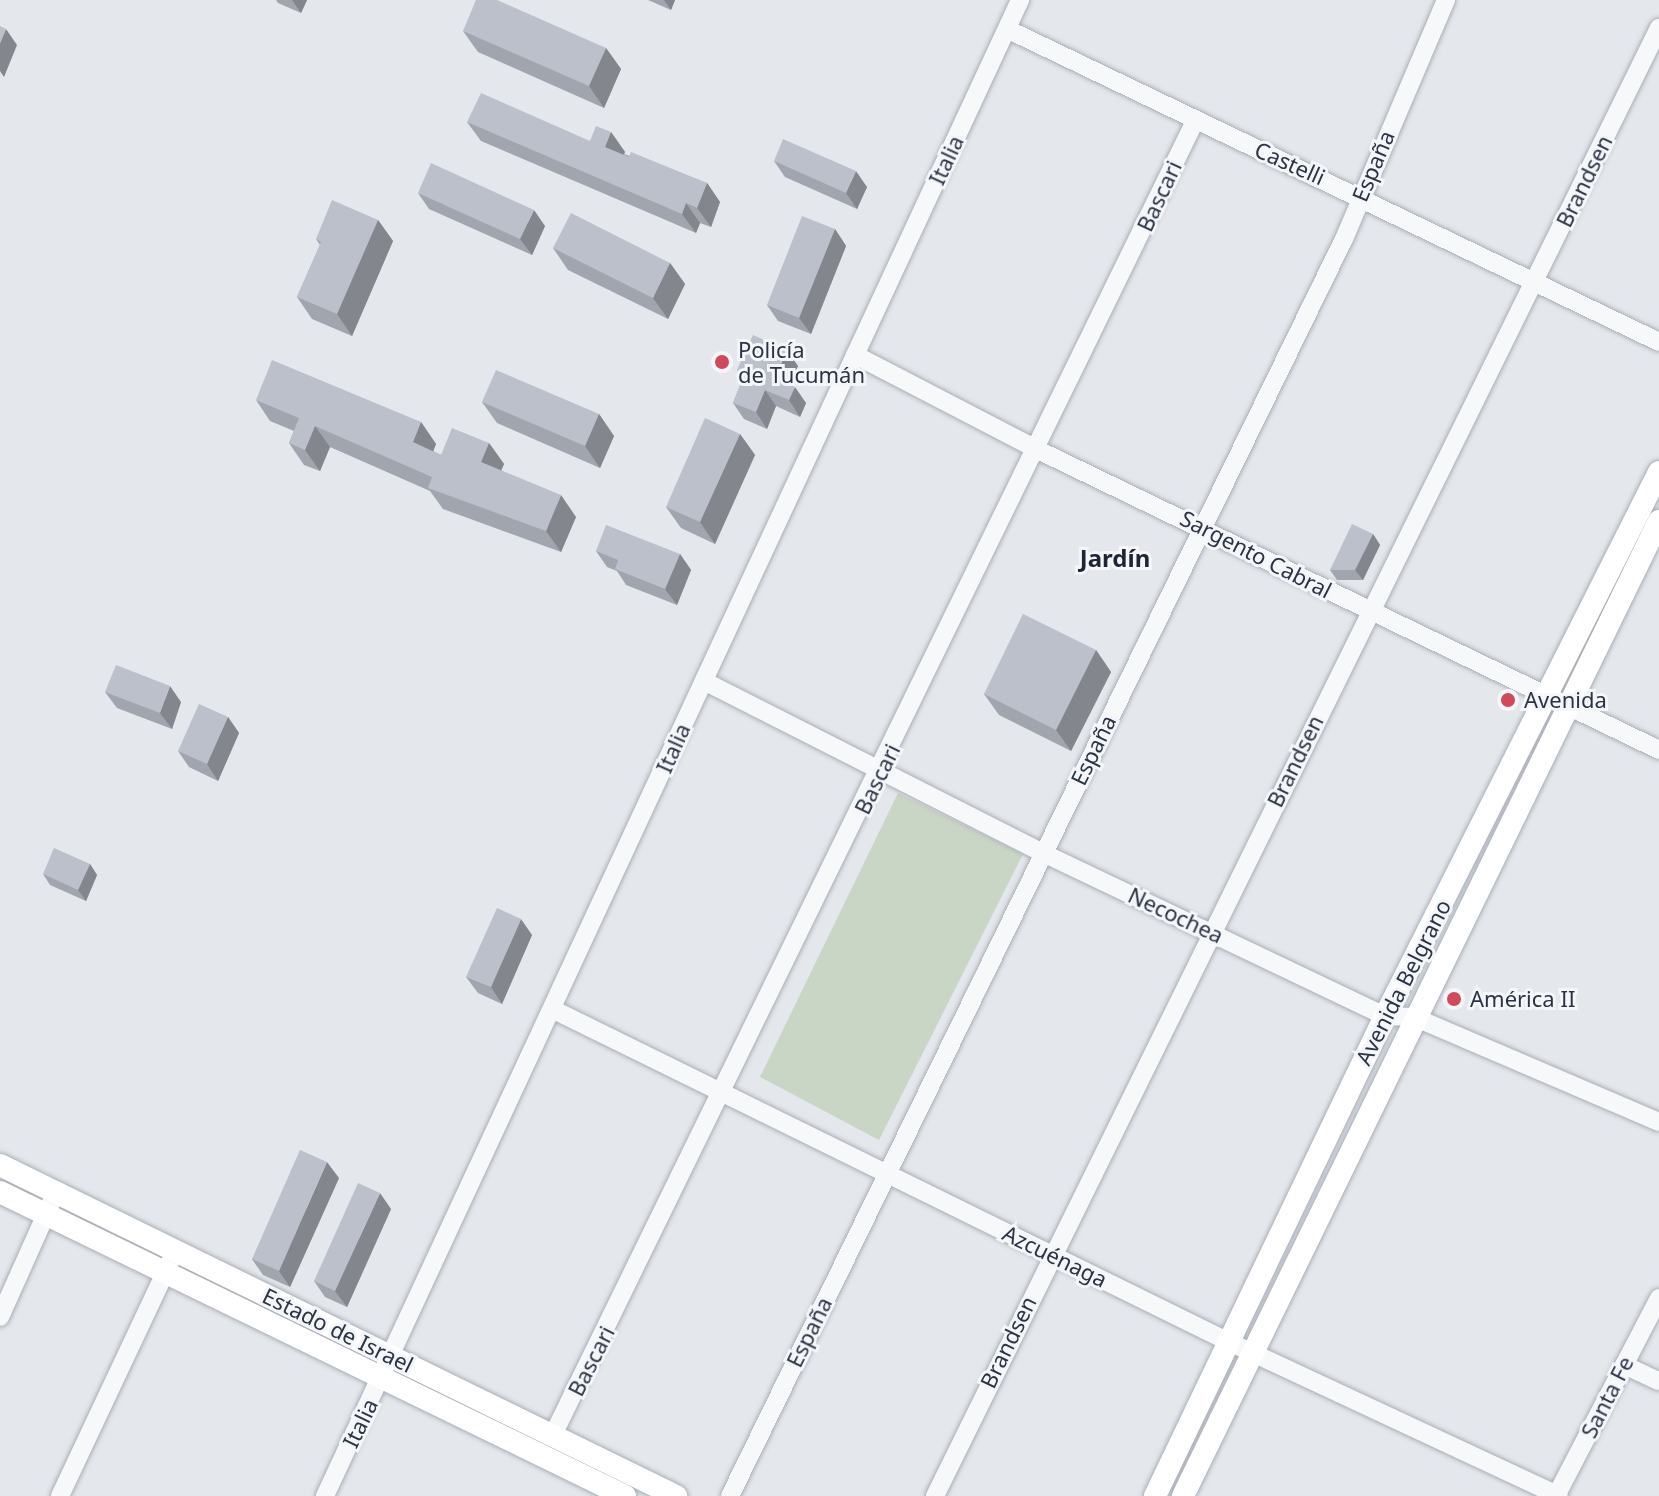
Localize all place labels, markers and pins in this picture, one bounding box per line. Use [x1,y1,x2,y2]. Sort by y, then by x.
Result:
place label: Policía de Tucumán [738,336,865,388]
marker: Policía de Tucumán [713,353,731,371]
place label: Avenida [1524,687,1607,713]
marker: Avenida [1499,691,1517,709]
place label: América II [1470,986,1575,1012]
marker: América II [1445,990,1463,1008]

